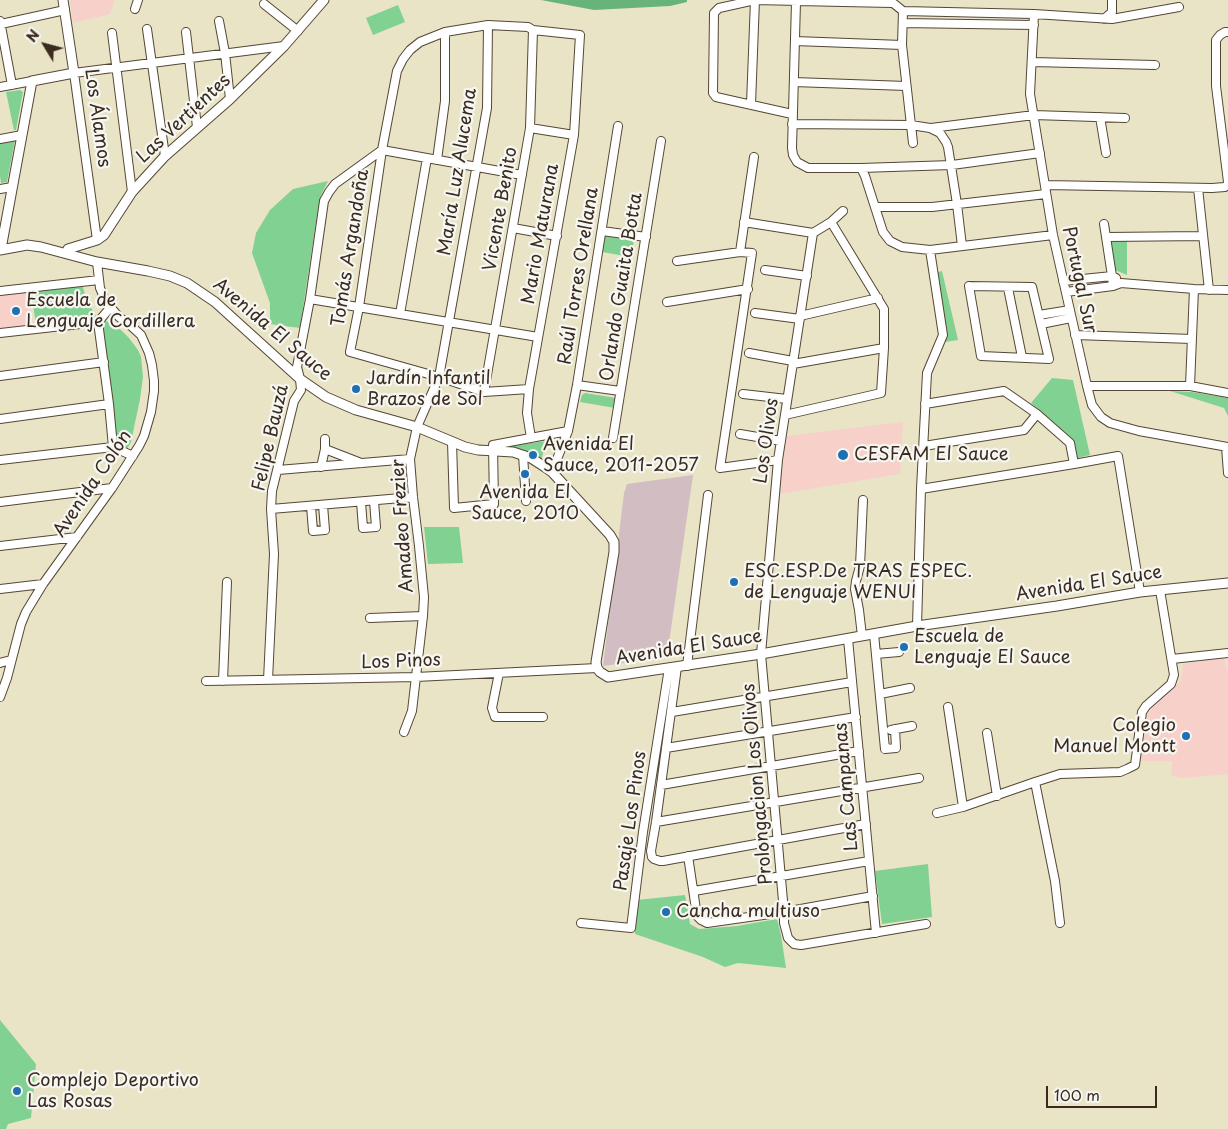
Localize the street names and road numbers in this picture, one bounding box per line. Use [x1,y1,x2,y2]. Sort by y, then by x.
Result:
street label: Los Álamos [79,67,115,169]
street label: Las Vertientes [133,70,235,168]
street label: María Luz Alucema [434,87,482,257]
street label: Vicente Benito [479,145,523,273]
street label: Mario Maturana [518,162,564,306]
street label: Tomás Argandoña [328,168,374,328]
street label: Raúl Torres Orellana [554,186,604,366]
street label: Orlando Guaita Botta [596,191,648,383]
street label: Portugal Sur [1057,225,1101,335]
street label: Avenida El Sauce [208,274,336,386]
street label: Felipe Bauzá [248,383,294,493]
street label: Los Olivos [750,397,784,485]
street label: Avenida Colón [49,426,137,542]
street label: Amadeo Frezier [388,458,418,594]
street label: Avenida El Sauce [1014,562,1164,606]
street label: Avenida El Sauce [614,626,764,670]
street label: Los Pinos [361,650,441,674]
street label: Prolongacion Los Olivos [738,682,778,886]
street label: Las Campanas [831,722,863,852]
street label: Pasaje Los Pinos [610,750,652,892]

